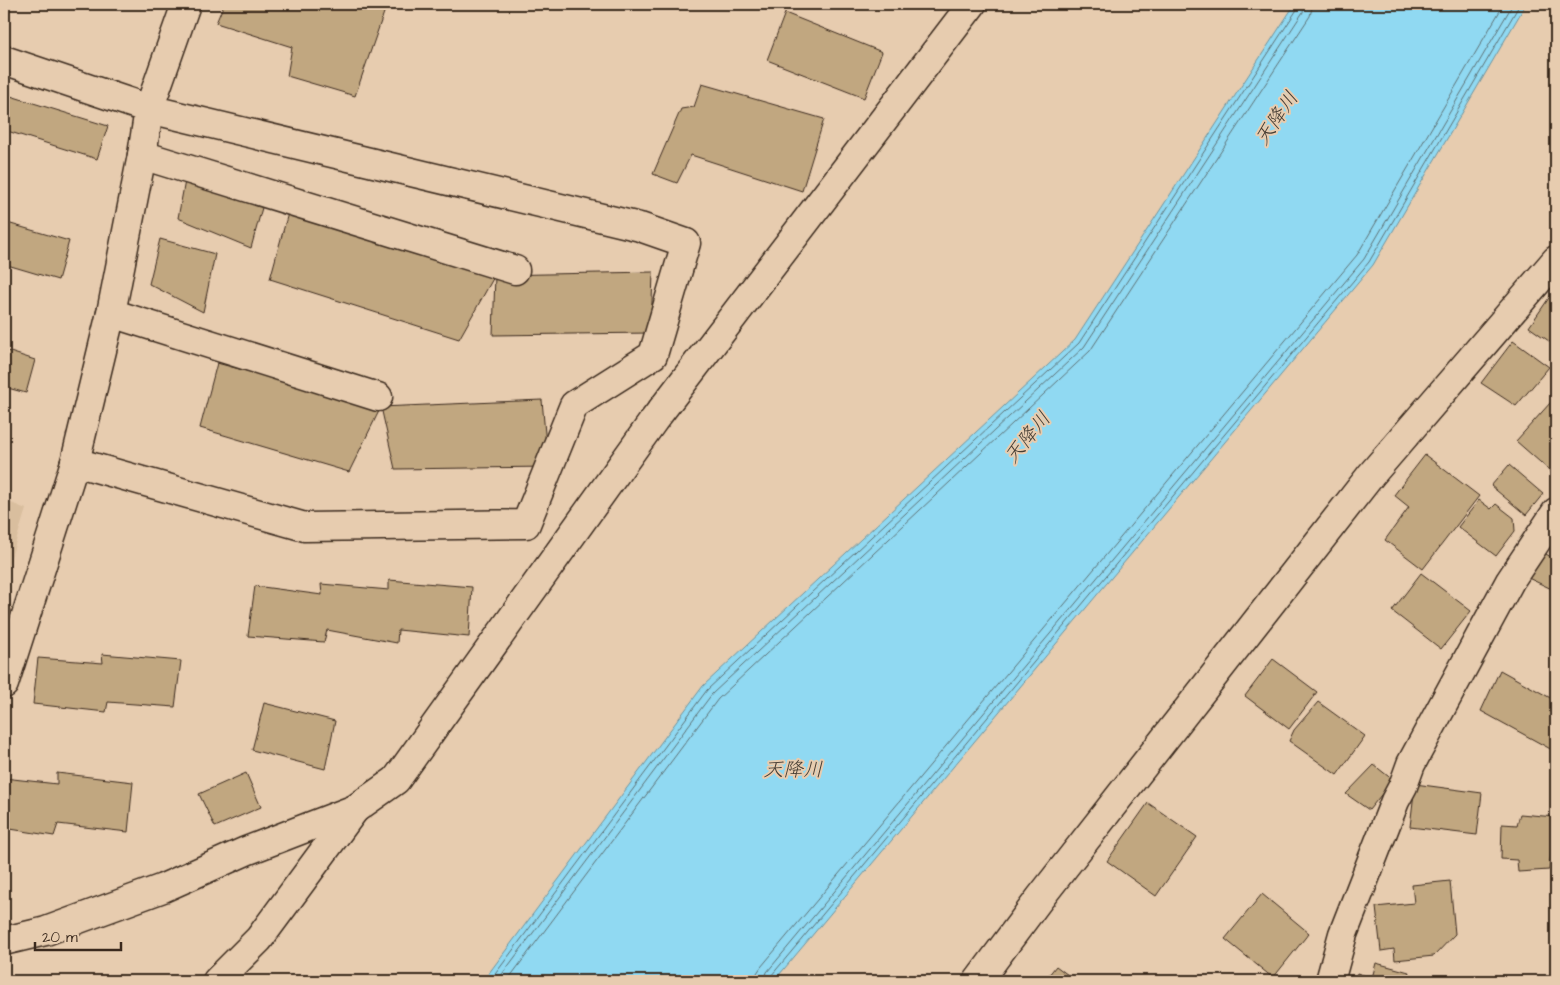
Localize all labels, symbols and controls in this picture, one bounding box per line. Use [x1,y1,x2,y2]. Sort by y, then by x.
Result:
water label: 天降川 [1248,86,1305,151]
water label: 天降川 [998,406,1058,470]
water label: 天降川 [763,756,823,784]
scale bar [35,920,121,952]
text: 20 m [42,927,78,948]

